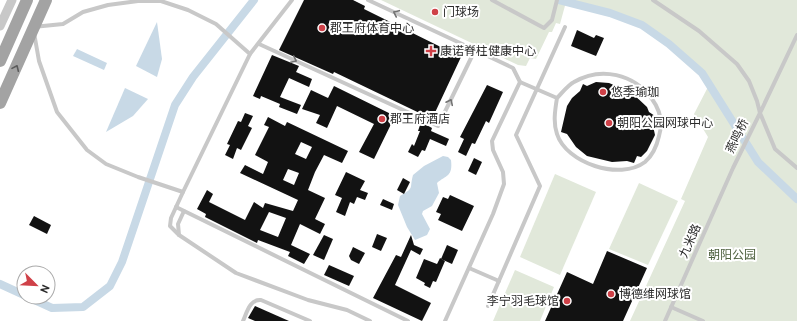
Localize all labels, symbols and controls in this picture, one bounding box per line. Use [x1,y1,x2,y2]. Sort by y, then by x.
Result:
place label: 门球场 [443,5,479,21]
marker: 门球场 [430,7,440,17]
one-way arrow [393,10,400,18]
place label: 郡王府体育中心 [330,21,414,37]
marker: 郡王府体育中心 [317,23,327,33]
place label: 康诺脊柱健康中心 [440,44,536,60]
marker: 康诺脊柱健康中心 [425,45,437,57]
one-way arrow [290,56,297,64]
one-way arrow [11,64,19,72]
place label: 悠季瑜珈 [611,85,659,101]
marker: 悠季瑜珈 [598,87,608,97]
one-way arrow [445,98,453,106]
place label: 郡王府酒店 [390,112,450,128]
marker: 郡王府酒店 [377,114,387,124]
place label: 朝阳公园网球中心 [617,116,713,132]
street label: 燕鸣桥 [723,117,753,156]
marker: 朝阳公园网球中心 [604,118,614,128]
street label: 九米路 [676,222,706,261]
park label: 朝阳公园 [708,248,756,264]
north arrow [16,265,56,305]
text: N [36,282,52,295]
place label: 博德维网球馆 [619,287,691,303]
marker: 博德维网球馆 [606,289,616,299]
place label: 李宁羽毛球馆 [487,294,559,310]
marker: 李宁羽毛球馆 [562,296,572,306]

